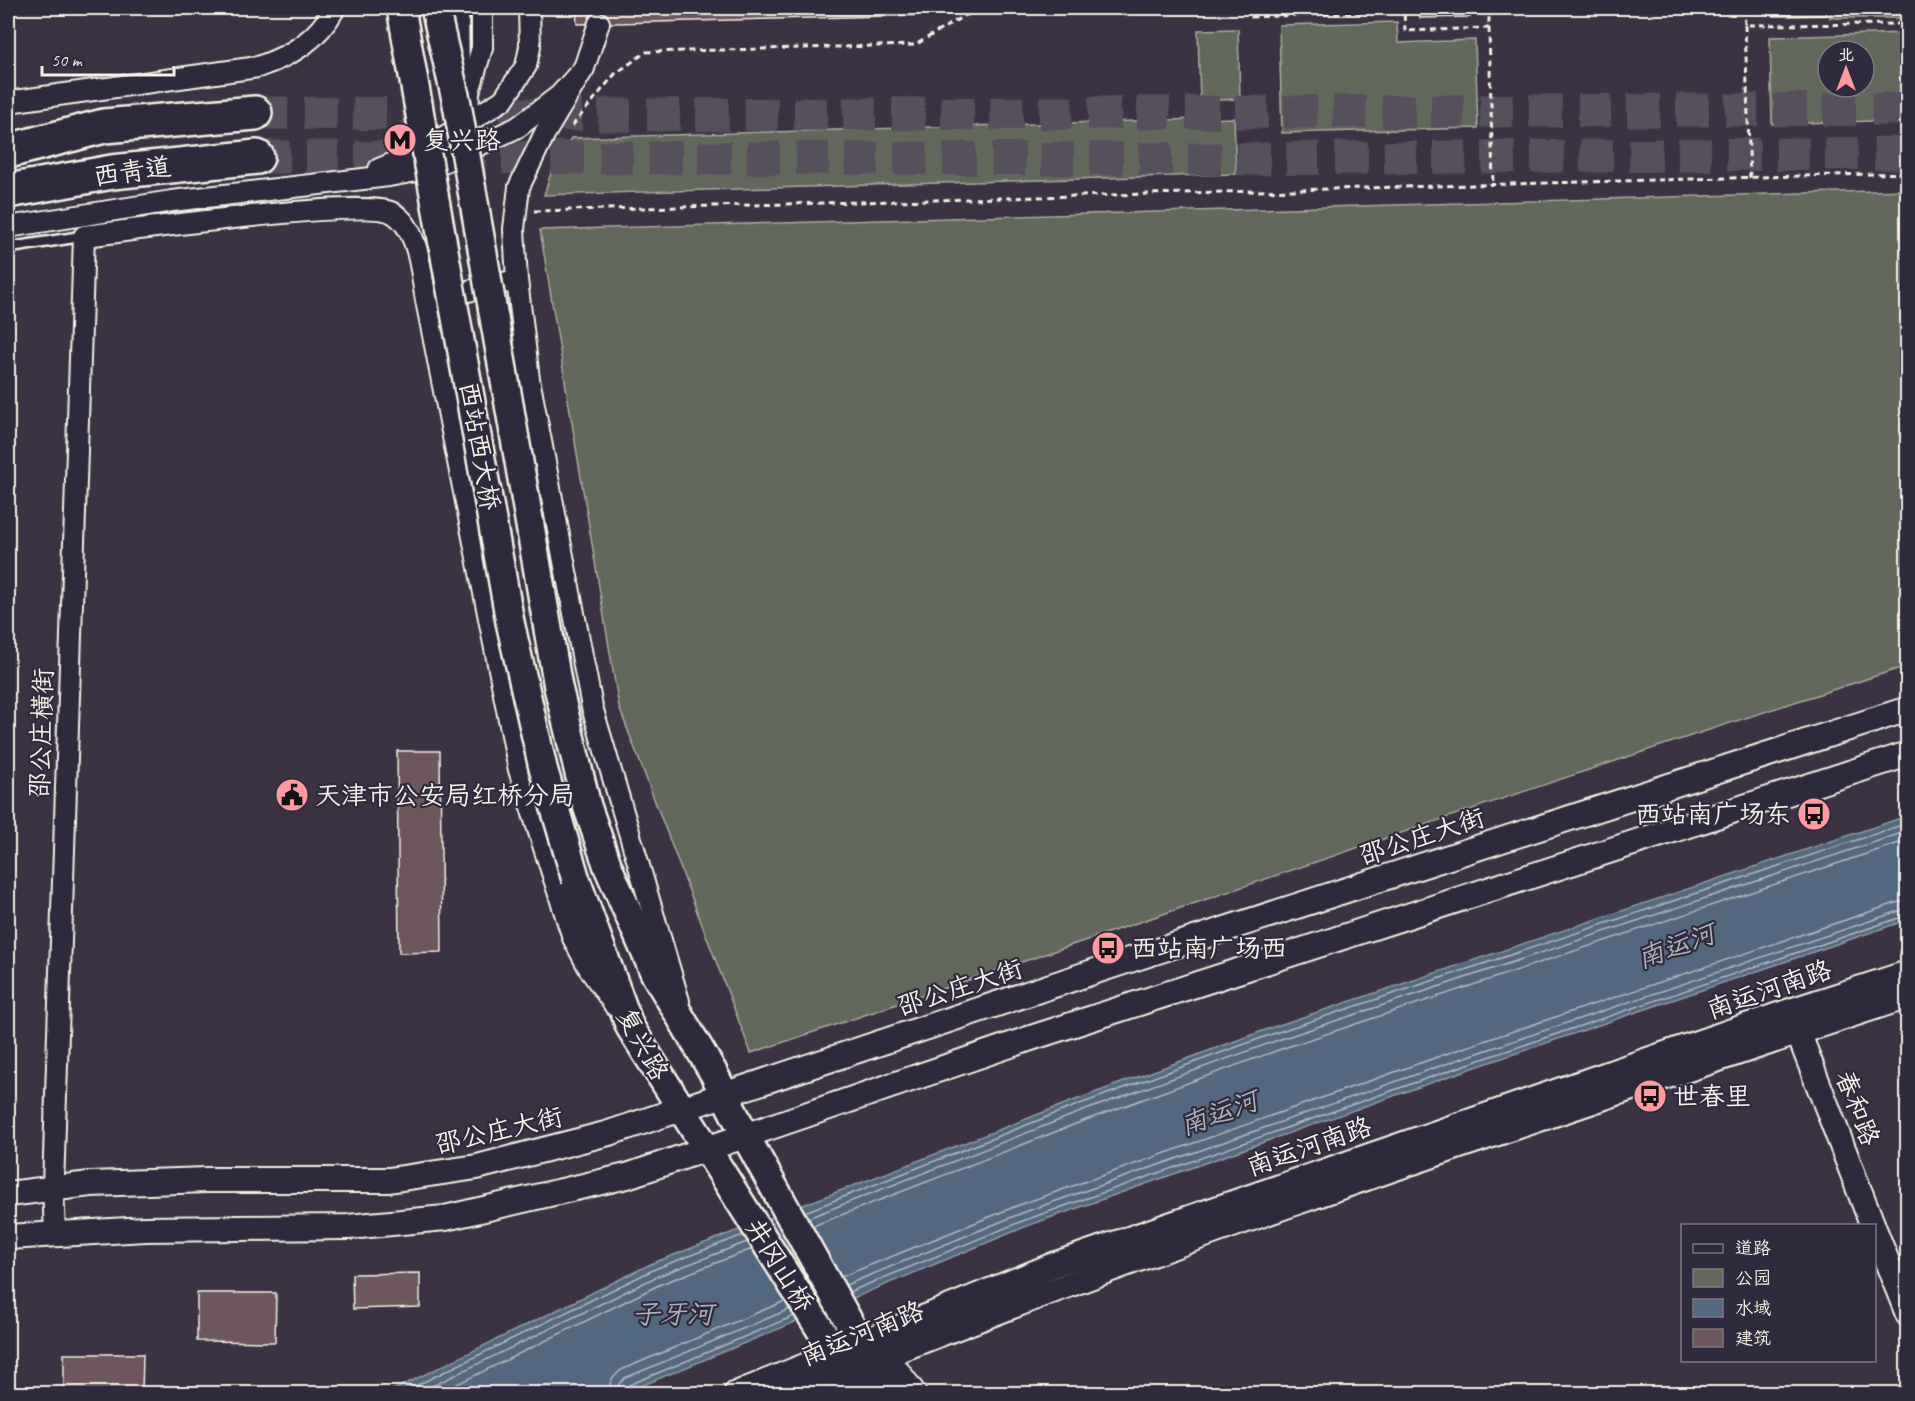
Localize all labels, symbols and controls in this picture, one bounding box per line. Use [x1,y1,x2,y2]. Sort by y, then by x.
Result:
scale bar [42,39,174,77]
north arrow [1816,39,1876,99]
text: 北 [1838,45,1854,65]
text: 50 m [51,49,84,71]
metro station icon: 复兴路 [382,122,418,158]
place label: 复兴路 [423,124,501,157]
street label: 西青道 [91,150,173,193]
street label: 西站西大桥 [452,379,507,513]
street label: 邵公庄横街 [23,667,60,799]
public building icon: 天津市公安局红桥分局 [274,777,310,813]
place label: 天津市公安局红桥分局 [315,779,575,812]
bus stop icon: 西站南广场东 [1796,796,1832,832]
place label: 西站南广场东 [1635,798,1791,831]
street label: 邵公庄大街 [1355,801,1489,872]
water label: 南运河 [1632,915,1724,976]
bus stop icon: 西站南广场西 [1090,930,1126,966]
place label: 西站南广场西 [1131,932,1287,965]
street label: 邵公庄大街 [893,952,1027,1023]
street label: 南运河南路 [1702,953,1836,1026]
street label: 复兴路 [609,1002,676,1086]
street label: 春和路 [1828,1066,1887,1151]
bus stop icon: 世春里 [1632,1078,1668,1114]
place label: 世春里 [1673,1080,1751,1113]
water label: 南运河 [1175,1082,1267,1143]
street label: 邵公庄大街 [432,1100,566,1161]
street label: 南运河南路 [1242,1110,1376,1183]
street label: 井冈山桥 [738,1212,821,1318]
legend [1681,1224,1876,1362]
text: 道路 [1735,1237,1771,1259]
text: 公园 [1735,1267,1771,1289]
street label: 南运河南路 [796,1294,929,1373]
water label: 子牙河 [633,1297,717,1331]
text: 水域 [1735,1297,1771,1319]
text: 建筑 [1735,1327,1771,1349]

